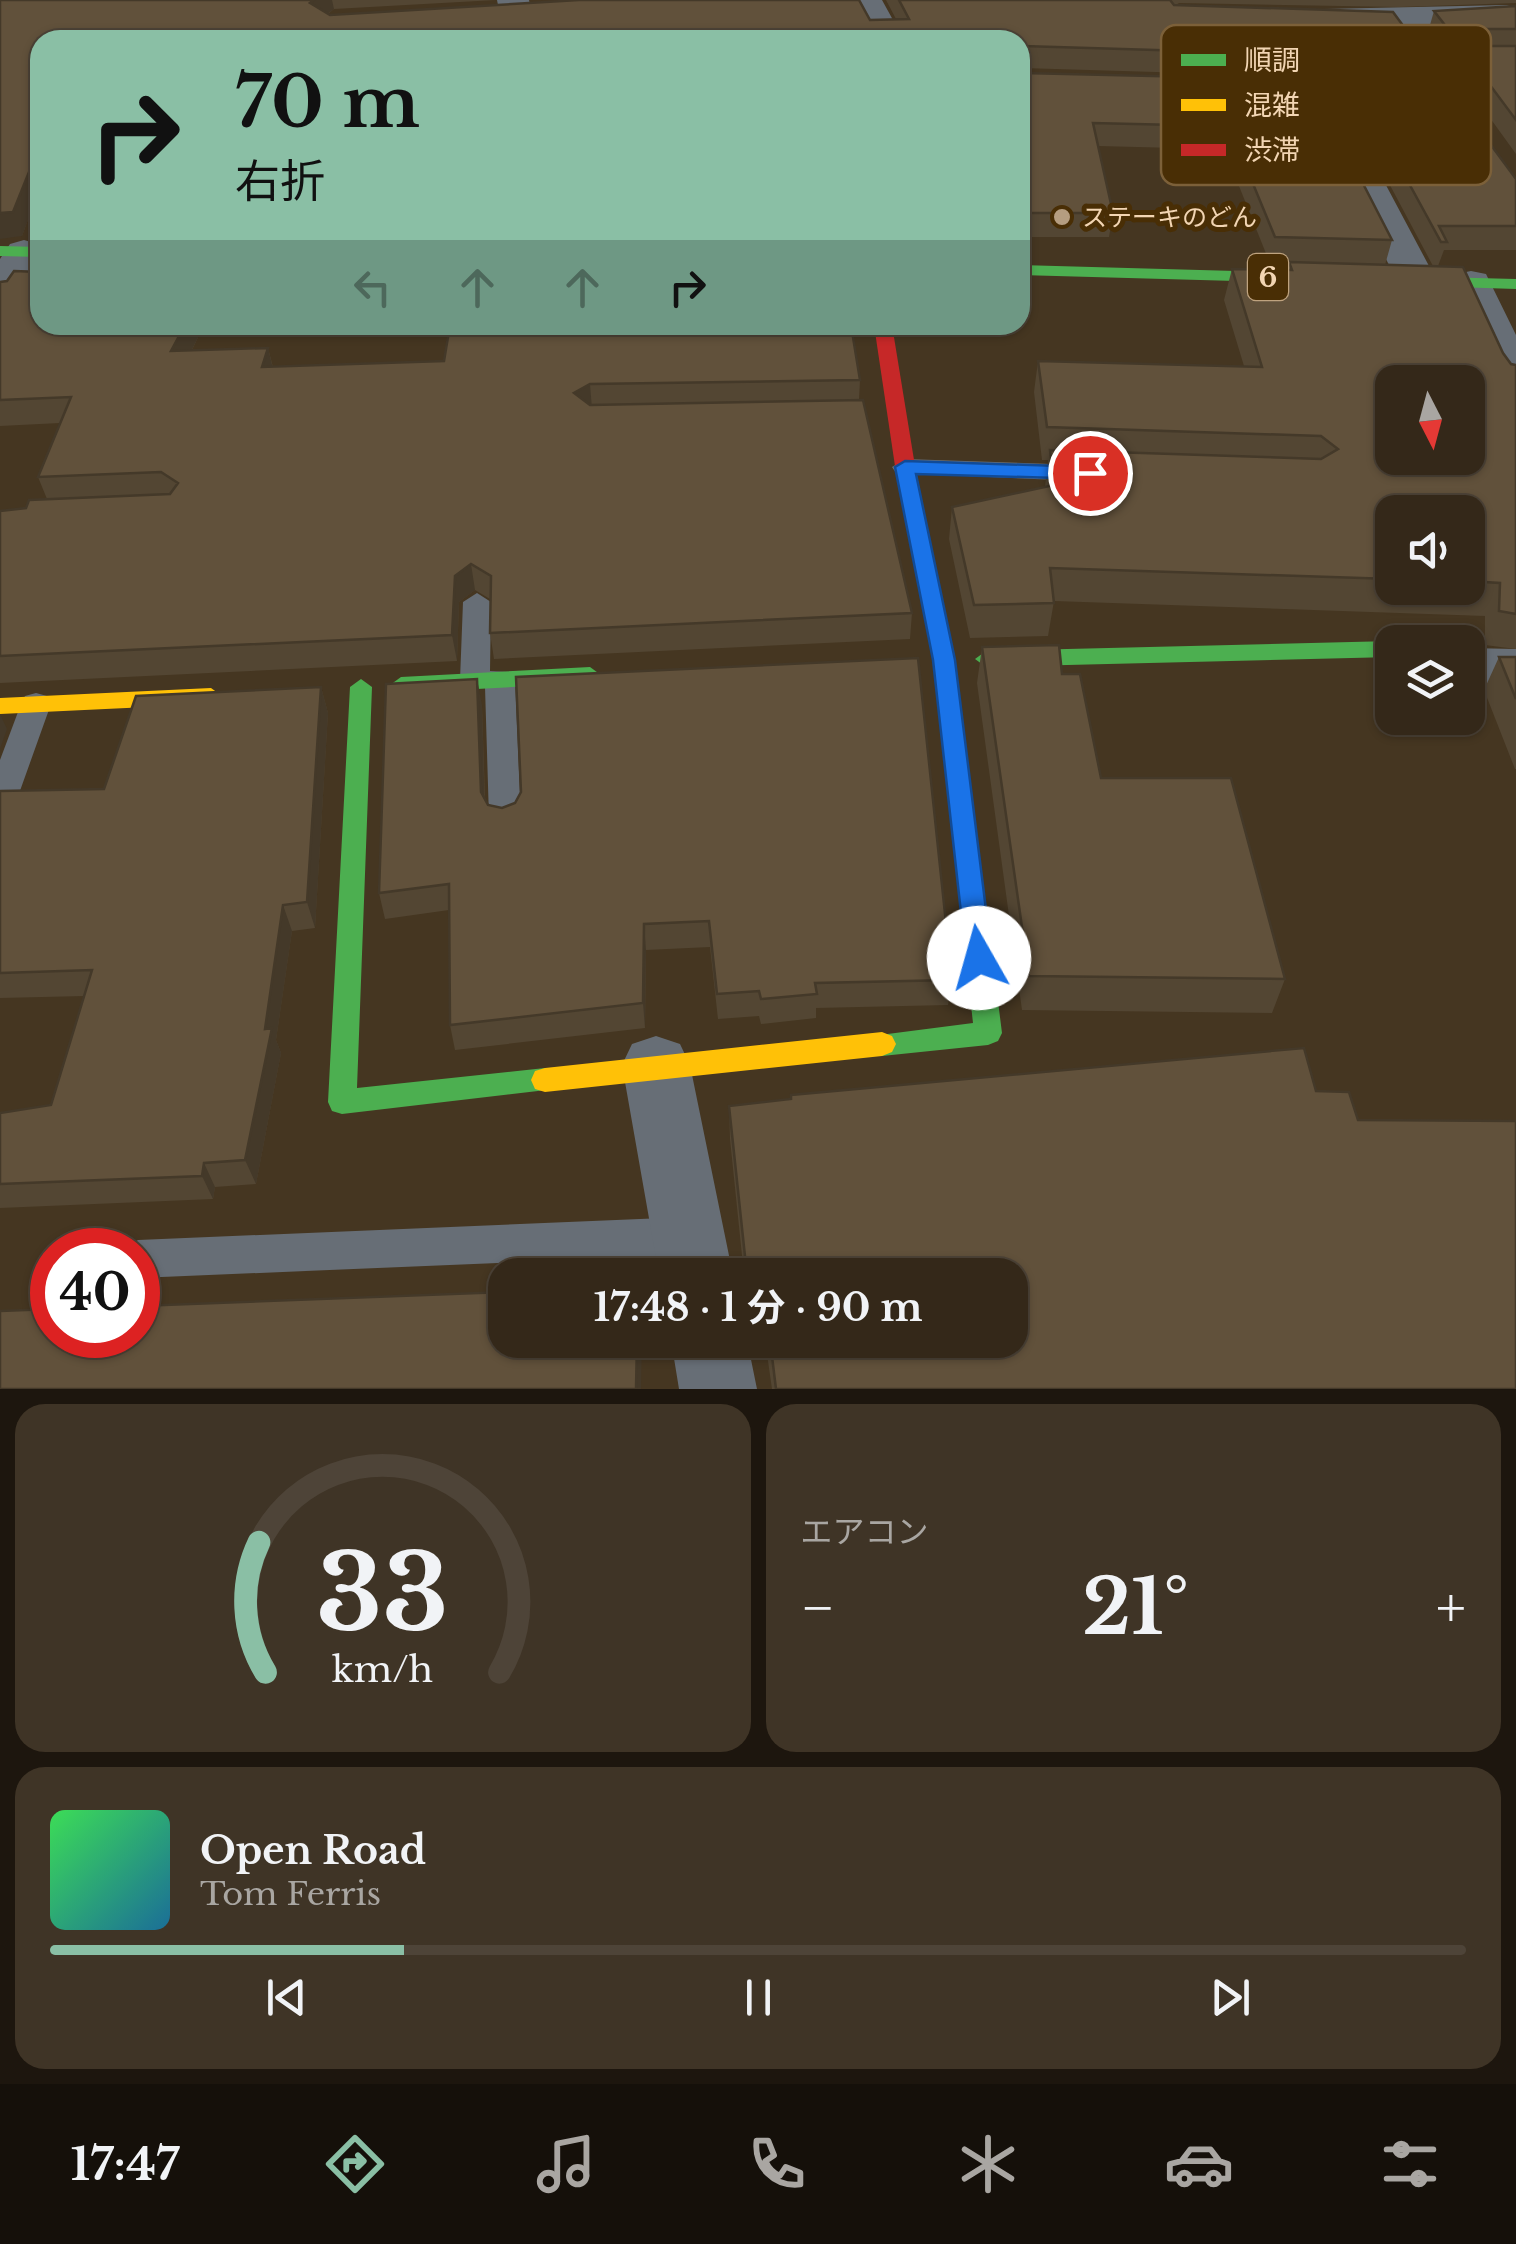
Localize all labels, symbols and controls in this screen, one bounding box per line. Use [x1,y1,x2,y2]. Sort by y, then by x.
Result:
legend [1161,25,1491,185]
text: 順調 [1244,43,1300,78]
text: 70 m [235,59,420,146]
icon: right [70,70,200,200]
text: 混雑 [1244,88,1300,123]
text: 渋滞 [1244,133,1300,168]
text: 右折 [235,153,325,209]
place label: ステーキのどん [1082,202,1257,233]
marker: ステーキのどん [1051,206,1073,228]
road number: 6 [1248,254,1288,300]
icon: left [345,260,400,315]
icon: ahead [450,260,505,315]
icon: ahead [555,260,610,315]
icon: right [660,260,715,315]
north arrow [1375,365,1485,475]
map controls [1375,365,1485,735]
pin [1048,431,1133,516]
icon: arrive [1063,446,1118,501]
button: sound [1375,495,1485,605]
button: layers [1375,625,1485,735]
position arrow [927,906,1031,1010]
speed limit sign: 40 [30,1228,160,1358]
text: 17:48 · 1 分 · 90 m [593,1284,923,1331]
text: エアコン [801,1512,929,1552]
text: 33 [317,1529,449,1658]
text: 21° [1082,1561,1189,1654]
text: − [801,1574,835,1642]
text: + [1436,1574,1466,1642]
text: km/h [332,1647,433,1692]
text: Open Road [200,1827,426,1874]
text: Tom Ferris [200,1874,381,1914]
icon: previous [259,1970,314,2025]
icon: pause [731,1970,786,2025]
icon: next [1203,1970,1258,2025]
icon: directions [320,2129,390,2199]
icon: music [531,2129,601,2199]
icon: phone [742,2129,812,2199]
icon: climate [953,2129,1023,2199]
icon: car [1164,2129,1234,2199]
icon: filters [1375,2129,1445,2199]
text: 17:47 [71,2136,179,2192]

